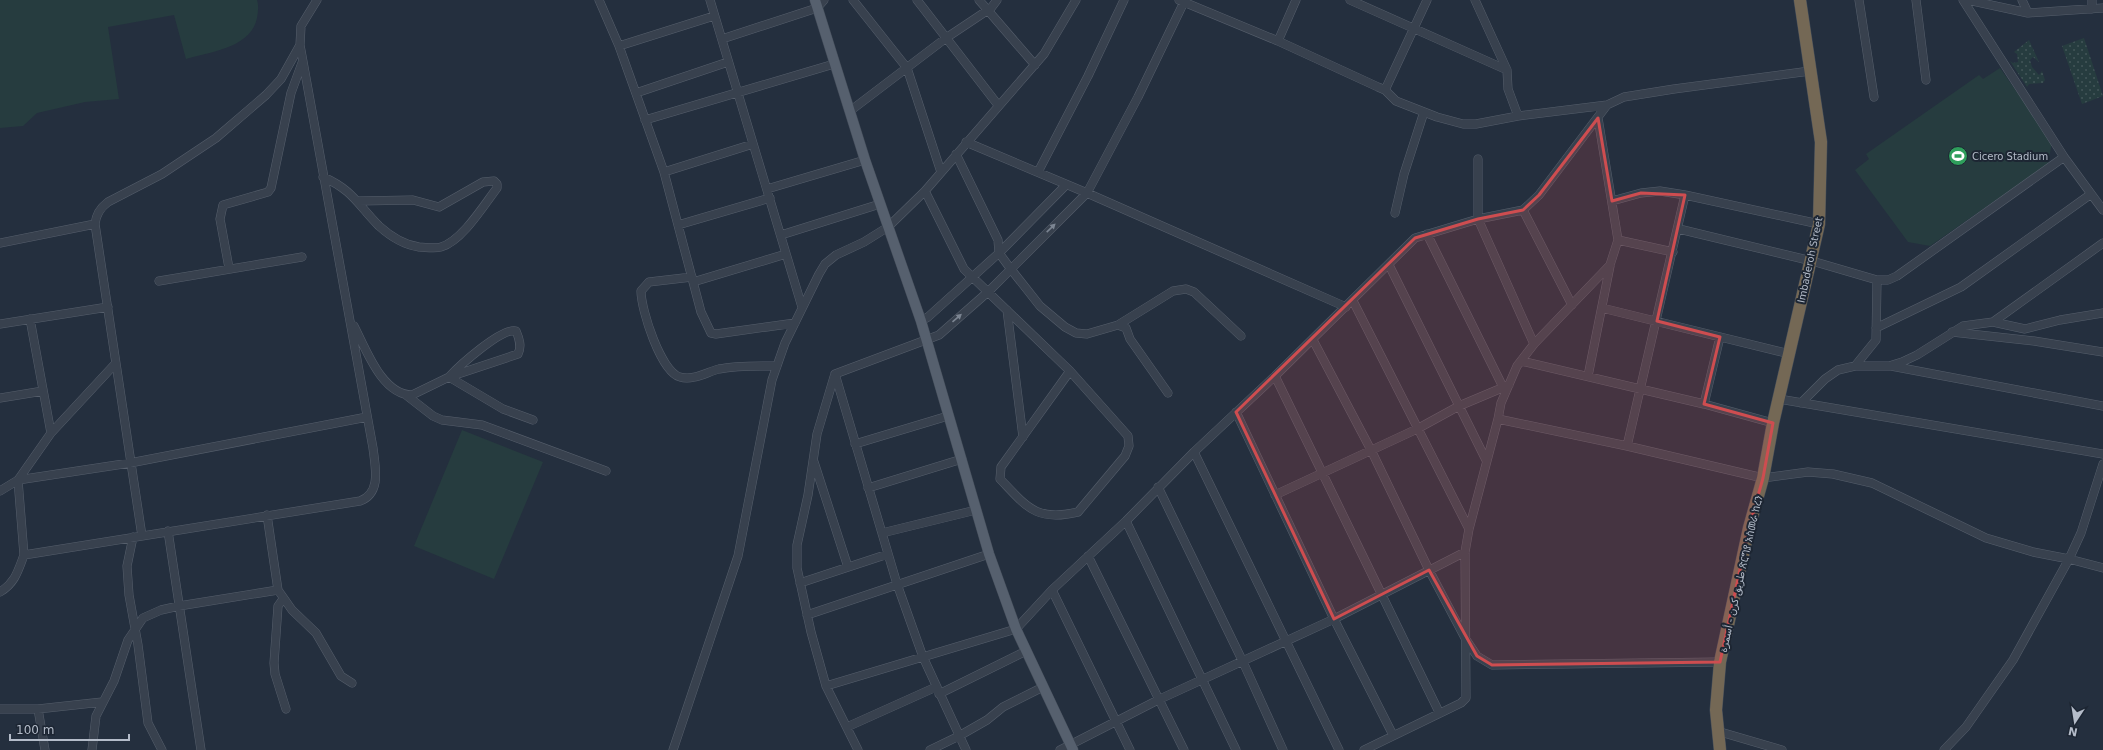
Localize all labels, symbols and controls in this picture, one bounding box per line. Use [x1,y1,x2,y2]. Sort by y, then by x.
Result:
sports icon: Cicero Stadium [1947,145,1969,167]
place label: Cicero Stadium [1972,151,2048,162]
street label: Imbaderoh Street [1796,216,1825,304]
one-way arrow [1046,223,1056,233]
one-way arrow [952,314,963,323]
street label: طريق كرن - أسمرة ጽርግያ አስመራ ከረን [1717,494,1764,653]
north arrow [2055,702,2095,742]
scale bar [10,716,129,742]
text: 100 m [16,723,54,737]
text: N [2067,724,2079,739]

